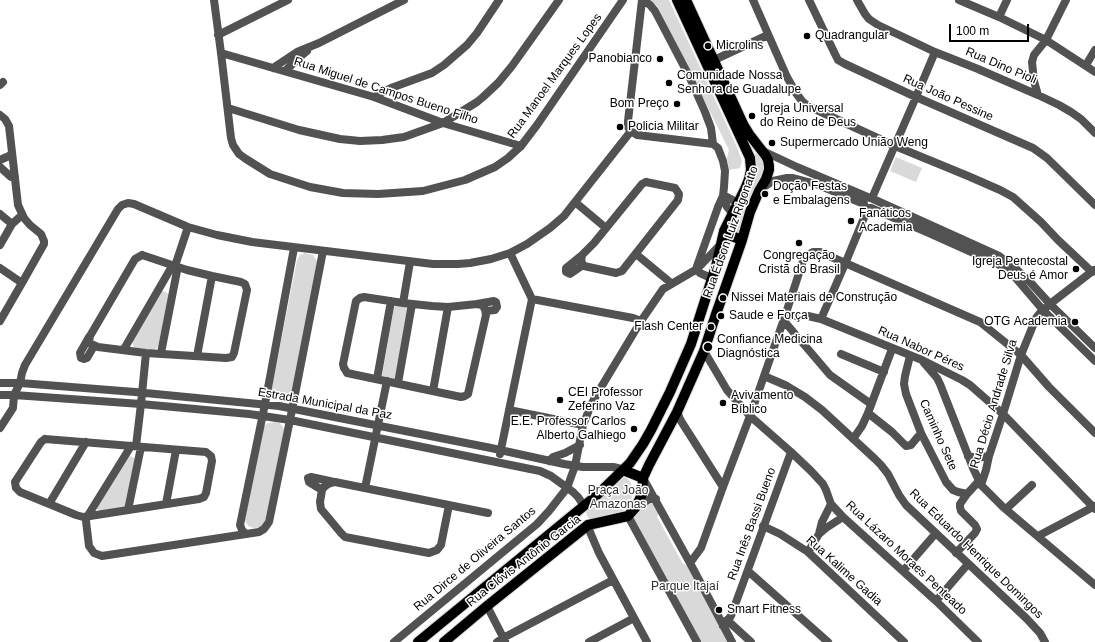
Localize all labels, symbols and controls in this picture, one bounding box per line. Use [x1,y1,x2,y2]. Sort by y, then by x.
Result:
street label: Rua Manoel Marques Lopes [505,11,605,141]
scale bar [951,16,1031,42]
text: 100 m [956,24,989,38]
place label: Quadrangular [815,29,888,43]
marker: Quadrangular [802,31,812,41]
place label: Microlins [716,39,763,53]
marker: Microlins [703,41,713,51]
street label: Rua Dino Pioli [963,45,1039,87]
place label: Panobianco [589,52,652,66]
street label: Rua Miguel de Campos Bueno Filho [292,54,480,128]
marker: Panobianco [655,54,665,64]
place label: Comunidade Nossa Senhora de Guadalupe [677,69,801,97]
street label: Rua João Pessine [901,72,995,124]
marker: Comunidade Nossa Senhora de Guadalupe [664,78,674,88]
place label: Bom Preço [610,97,669,111]
marker: Bom Preço [672,99,682,109]
place label: Igreja Universal do Reino de Deus [760,102,856,130]
marker: Igreja Universal do Reino de Deus [747,111,757,121]
place label: Policia Militar [628,120,699,134]
marker: Policia Militar [615,122,625,132]
place label: Supermercado União Weng [780,136,928,150]
marker: Supermercado União Weng [767,138,777,148]
street label: Rua Édson Luiz Rigonatto [700,164,762,300]
place label: Doção Festas e Embalagens [773,180,850,208]
marker: Doção Festas e Embalagens [760,189,770,199]
place label: Fanáticos Academia [859,207,912,235]
marker: Fanáticos Academia [846,216,856,226]
marker: Congregação Cristã do Brasil [794,238,804,248]
place label: Congregação Cristã do Brasil [758,249,840,277]
place label: Igreja Pentecostal Deus é Amor [972,255,1068,283]
marker: Igreja Pentecostal Deus é Amor [1071,264,1081,274]
place label: Nissei Materiais de Construção [731,291,897,305]
marker: Nissei Materiais de Construção [718,293,728,303]
place label: Saude e Força [729,309,808,323]
marker: Saude e Força [716,311,726,321]
place label: OTG Academia [984,315,1067,329]
marker: OTG Academia [1070,317,1080,327]
place label: Flash Center [634,320,703,334]
marker: Flash Center [706,322,716,332]
street label: Rua Nabor Péres [876,324,966,374]
place label: Confiance Medicina Diagnóstica [717,333,822,361]
street label: Rua Décio Andrade Silva [968,338,1020,470]
marker: Confiance Medicina Diagnóstica [702,341,714,353]
street label: Estrada Municipal da Paz [257,385,393,423]
place label: CEI Professor Zeferino Vaz [568,386,643,414]
place label: Avivamento Bíblico [731,389,793,417]
marker: CEI Professor Zeferino Vaz [555,395,565,405]
street label: Caminho Sete [916,397,960,473]
marker: Avivamento Bíblico [718,398,728,408]
place label: E.E. Professor Carlos Alberto Galhiego [511,415,626,443]
marker: E.E. Professor Carlos Alberto Galhiego [629,424,639,434]
street label: Rua Inês Bassi Bueno [725,466,779,582]
park label: Praça João Amazonas [588,484,648,512]
street label: Rua Eduardo Henrique Domingos [906,486,1046,622]
street label: Rua Lázaro Moraes Penteado [843,498,969,618]
street label: Rua Dirce de Oliveira Santos [411,504,539,614]
street label: Rua Clóvis Antônio Garcia [464,512,584,610]
street label: Rua Kalime Gadia [803,533,885,609]
park label: Parque Itajaí [651,580,719,594]
place label: Smart Fitness [727,603,801,617]
marker: Smart Fitness [714,605,724,615]

